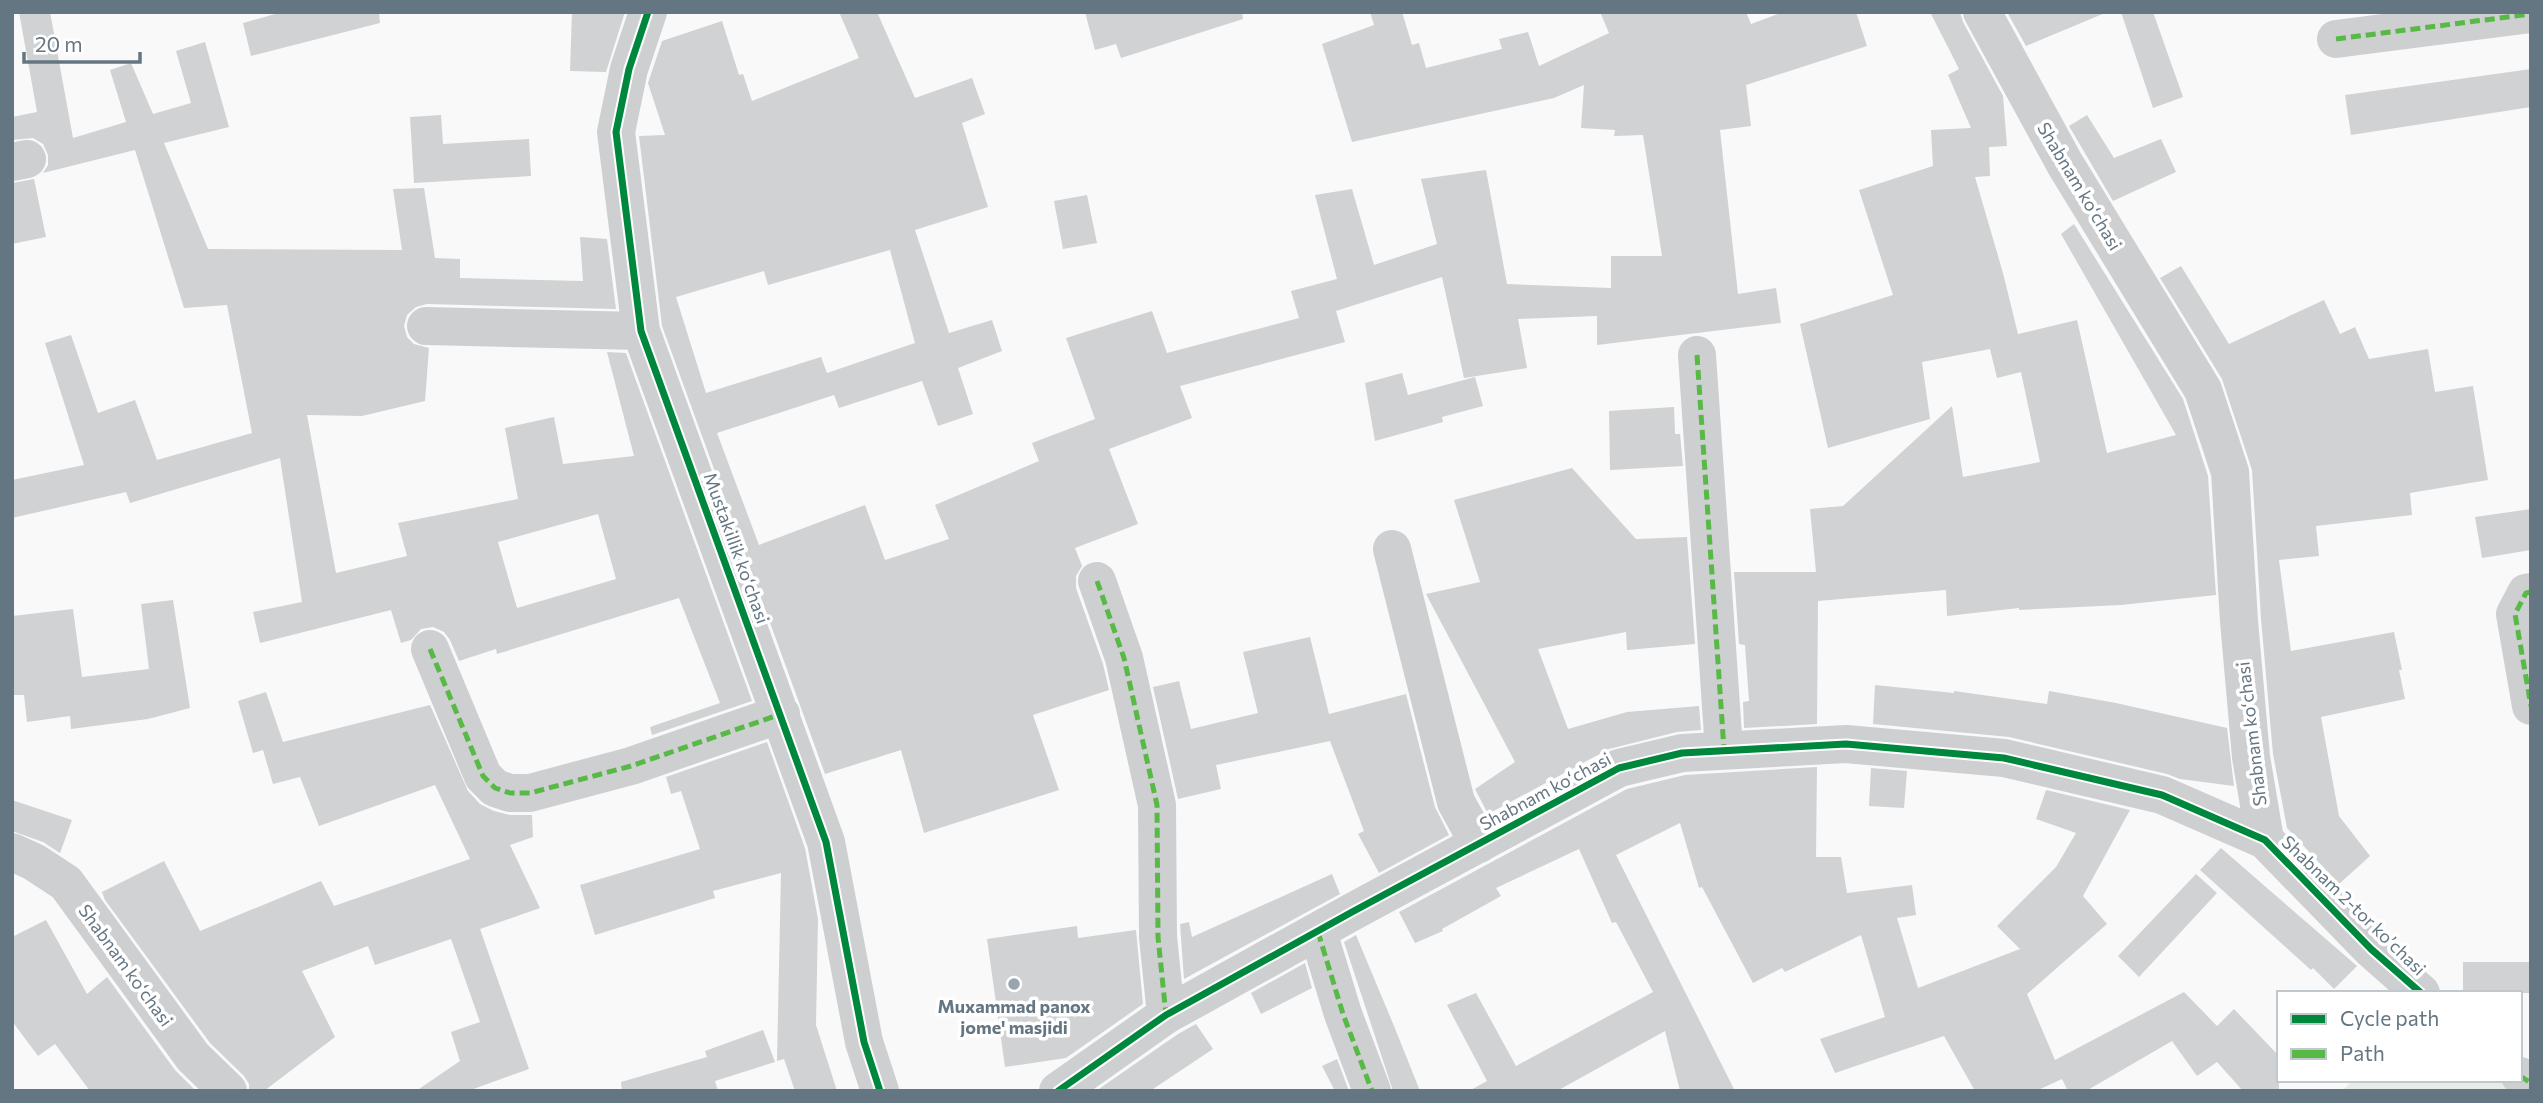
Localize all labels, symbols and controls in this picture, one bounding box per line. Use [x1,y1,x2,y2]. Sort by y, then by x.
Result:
scale bar [24,21,140,65]
text: 20 m [35,31,83,56]
street label: Shabnam koʻchasi [2033,118,2127,254]
street label: Mustakillik koʻchasi [699,469,775,627]
street label: Shabnam koʻchasi [2231,660,2271,808]
street label: Shabnam koʻchasi [1476,747,1614,835]
street label: Shabnam 2-tor koʼchasi [2277,830,2431,980]
street label: Shabnam koʻchasi [74,900,178,1030]
marker: Muxammad panox jome' masjidi [1006,976,1022,992]
legend [2277,991,2522,1082]
place label: Muxammad panox jome' masjidi [937,995,1091,1038]
text: Cycle path [2340,1005,2439,1030]
text: Path [2340,1040,2385,1065]

